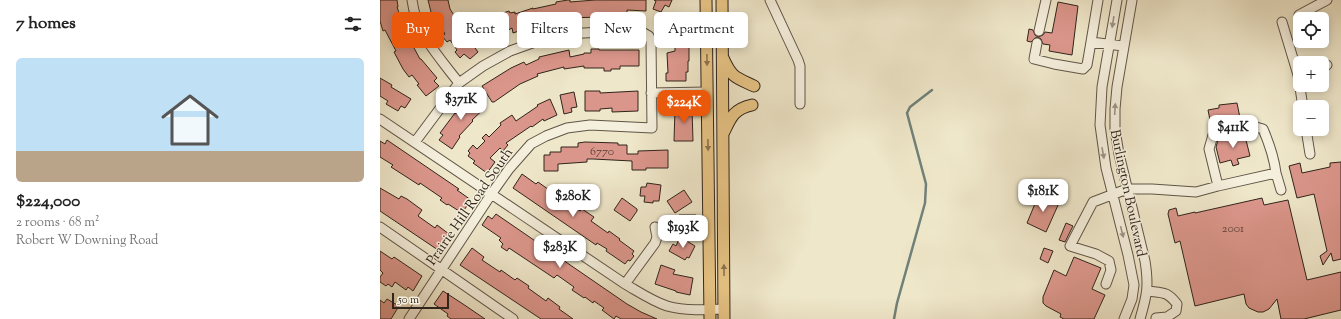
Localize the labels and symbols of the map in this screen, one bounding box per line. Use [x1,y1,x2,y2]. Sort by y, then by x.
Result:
one-way arrow [1110,16,1116,29]
one-way arrow [704,54,710,67]
pin: $371K [433,87,489,121]
pin: $224K [656,90,712,124]
one-way arrow [1112,103,1119,115]
pin: $411K [1205,115,1261,149]
street label: Burlington Boulevard [1104,128,1150,259]
one-way arrow [705,139,711,152]
house number: 6770 [590,143,614,161]
street label: Prairie Hill Road South [422,144,519,270]
one-way arrow [1101,147,1107,159]
pin: $181K [1015,179,1071,213]
pin: $280K [545,184,601,218]
pin: $193K [655,215,711,249]
house number: 2001 [1222,220,1244,238]
one-way arrow [1120,226,1126,238]
pin: $283K [532,235,588,269]
one-way arrow [721,263,727,276]
scale bar [392,291,449,310]

